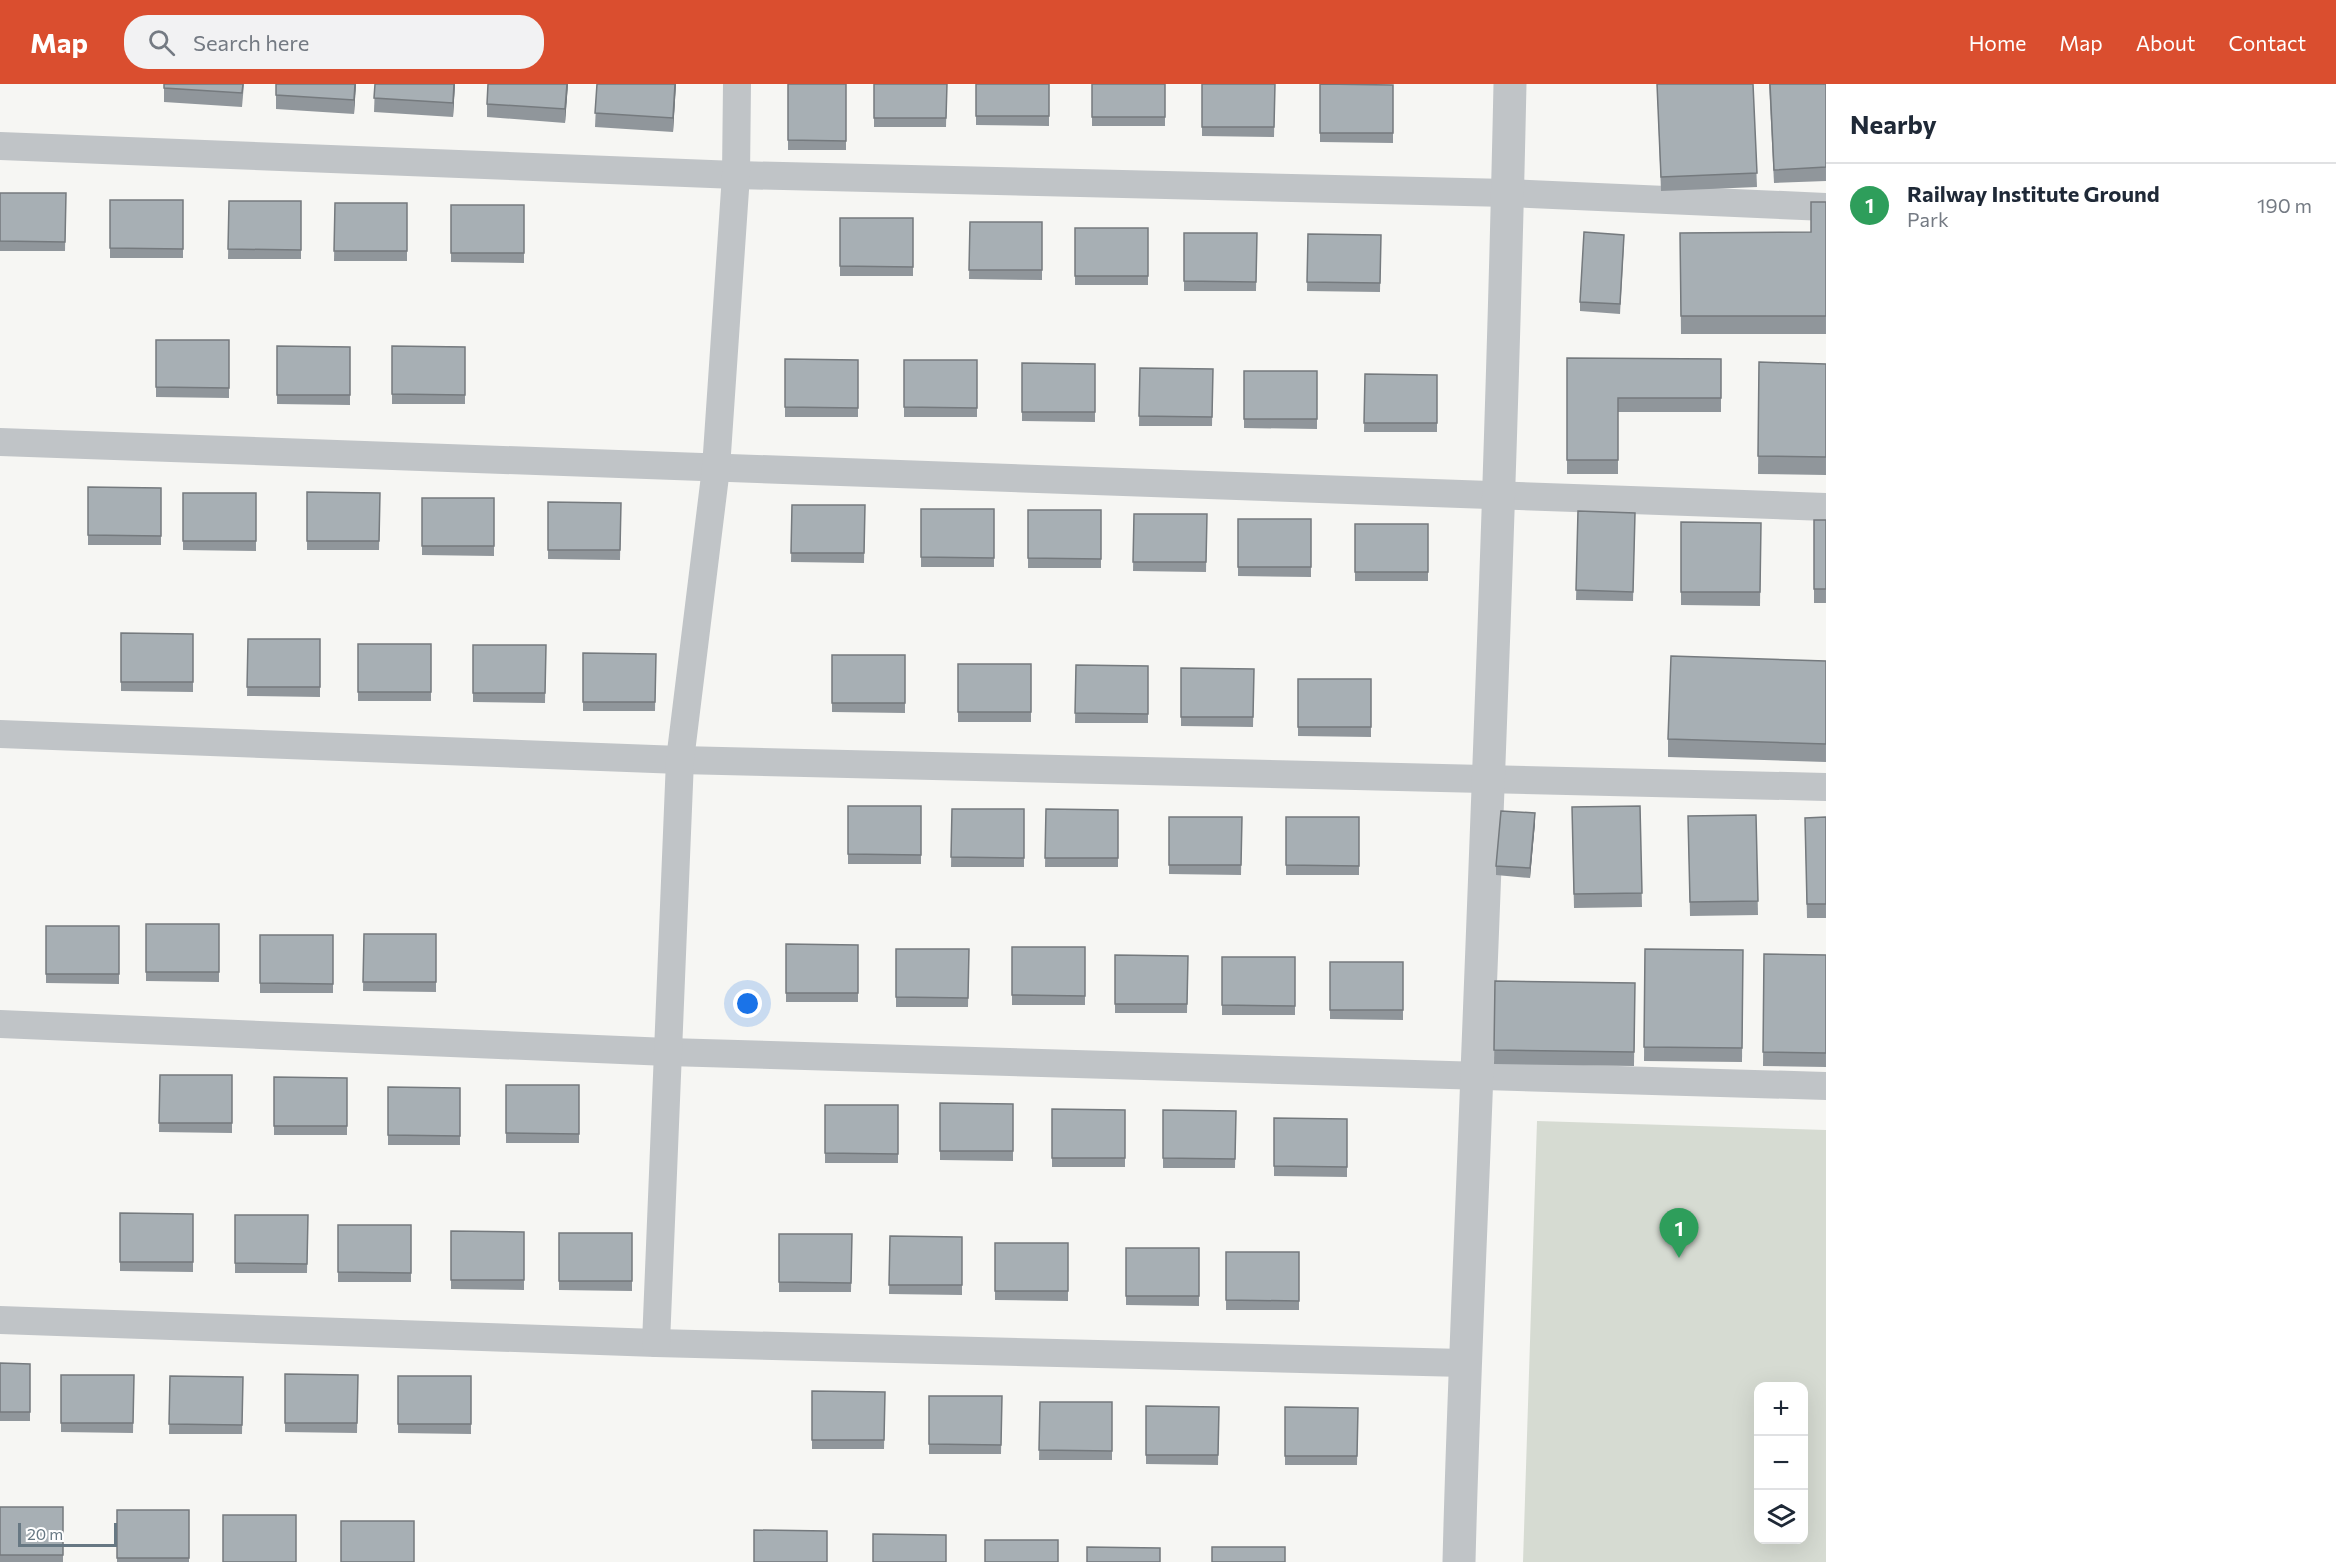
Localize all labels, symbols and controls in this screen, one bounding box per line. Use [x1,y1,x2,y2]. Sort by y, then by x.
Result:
search box [124,15,544,69]
text: Map [30,25,88,59]
icon: search [145,26,178,59]
text: Search here [193,29,309,56]
text: Home [1969,30,2026,55]
text: Map [2059,30,2103,55]
text: About [2136,30,2195,55]
text: Contact [2228,30,2306,55]
text: Nearby [1850,108,1937,139]
text: Railway Institute Ground [1907,180,2160,207]
text: 1 [1865,193,1874,217]
text: 190 m [2257,193,2312,217]
text: Park [1907,207,1949,231]
your location [733,989,762,1018]
pin: 1 [1660,1208,1698,1258]
map controls [1754,1382,1808,1544]
button: + [1754,1382,1808,1436]
button: − [1754,1436,1808,1490]
button: layers [1754,1490,1808,1544]
scale bar [18,1520,117,1548]
text: 20 m [27,1524,63,1543]

